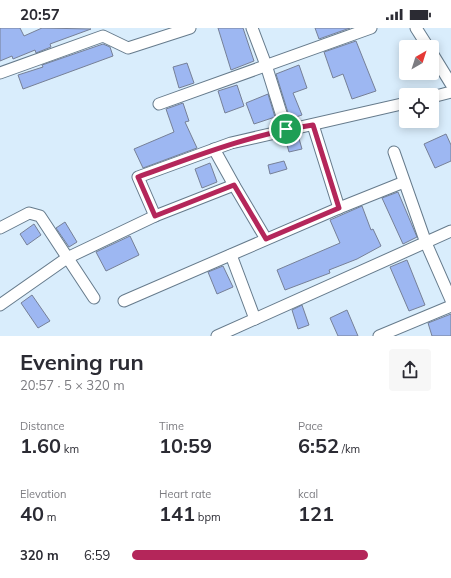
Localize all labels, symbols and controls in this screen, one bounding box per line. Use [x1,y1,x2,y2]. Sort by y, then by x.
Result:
text: 20:57 [20,5,60,24]
north arrow [399,40,439,80]
map controls [399,40,439,128]
button: locate [399,88,439,128]
pin [269,112,303,146]
icon: arrive [275,118,297,140]
text: Evening run [20,348,144,376]
button: share [389,349,431,391]
text: 20:57 · 5 × 320 m [20,377,125,393]
text: Distance [20,419,64,433]
text: Time [159,419,184,433]
text: Pace [298,419,323,433]
text: 1.60 [20,433,61,458]
text: 10:59 [159,433,212,458]
text: 6:52 [298,433,339,458]
text: km [61,442,79,456]
text: /km [339,442,360,456]
text: Elevation [20,487,67,501]
text: Heart rate [159,487,211,501]
text: kcal [298,487,318,501]
text: 40 [20,501,44,526]
text: 141 [159,501,195,526]
text: 121 [298,501,334,526]
text: m [44,510,57,524]
text: bpm [195,510,221,524]
text: 320 m [20,547,59,563]
text: 6:59 [84,547,110,563]

